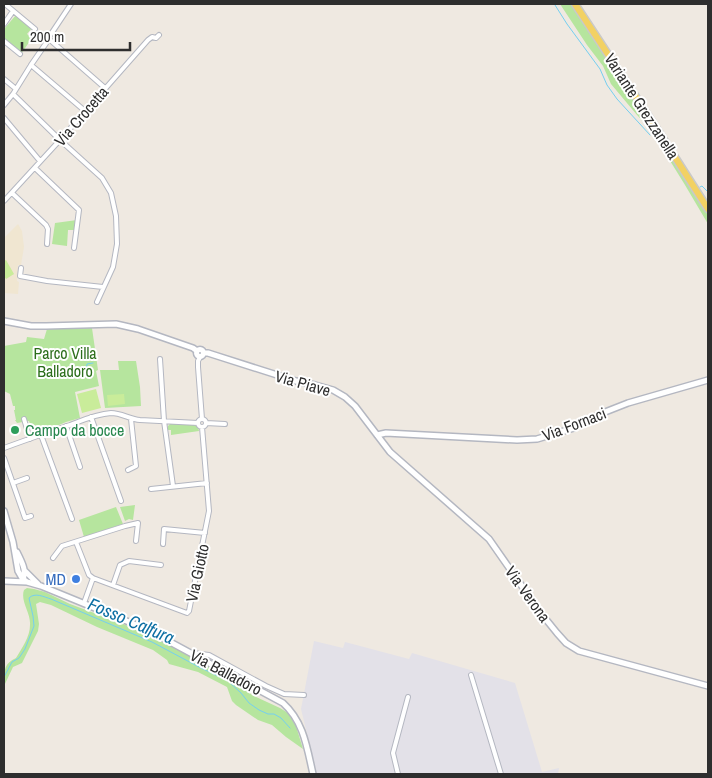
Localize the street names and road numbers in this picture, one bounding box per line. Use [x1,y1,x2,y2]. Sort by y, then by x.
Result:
street label: Variante Grezzanella [599,49,685,164]
street label: Via Crocetta [49,81,114,151]
street label: Via Piave [273,365,333,401]
street label: Via Fornaci [539,402,609,446]
street label: Via Giotto [180,542,214,604]
street label: Via Verona [500,561,556,627]
street label: Via Balladoro [186,644,266,700]

